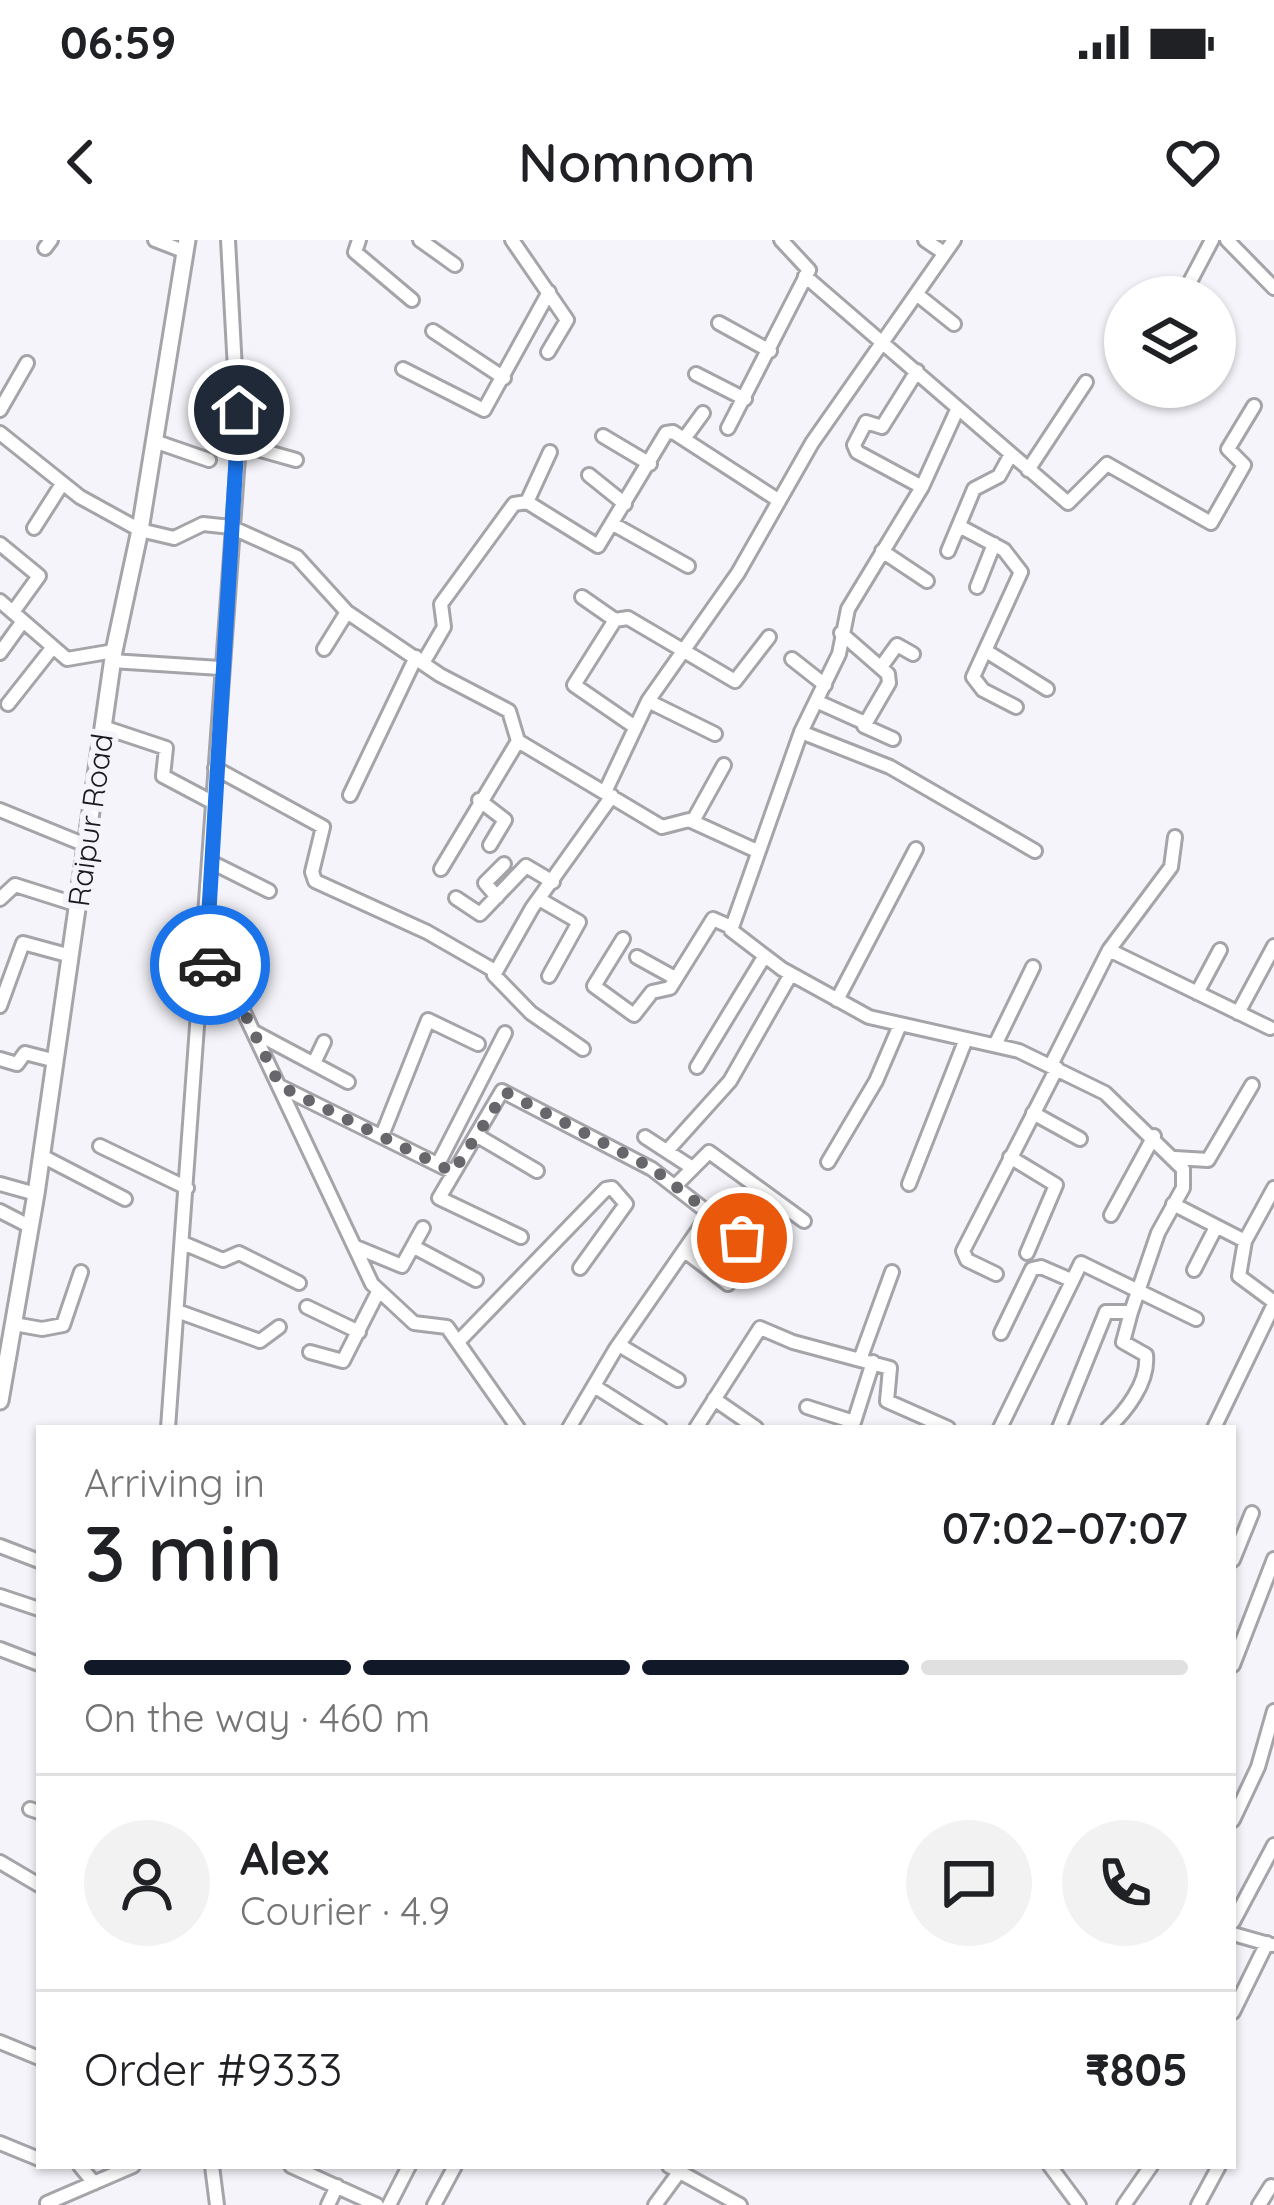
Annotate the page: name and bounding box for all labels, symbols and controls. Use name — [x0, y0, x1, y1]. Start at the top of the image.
text: 06:59 — [60, 14, 176, 70]
text: Nomnom — [518, 128, 756, 196]
icon: back — [48, 129, 114, 195]
icon: heart — [1160, 129, 1226, 195]
map controls — [1104, 276, 1236, 408]
button: layers — [1104, 276, 1236, 408]
pin — [188, 359, 290, 461]
icon: home — [206, 377, 272, 443]
street label: Raipur Road — [59, 731, 121, 909]
courier — [150, 905, 270, 1025]
icon: car — [177, 932, 243, 998]
pin — [691, 1187, 793, 1289]
icon: bag — [709, 1205, 775, 1271]
text: Arriving in — [84, 1458, 265, 1507]
text: 07:02–07:07 — [942, 1499, 1188, 1555]
text: 3 min — [84, 1503, 283, 1601]
text: On the way · 460 m — [84, 1693, 430, 1742]
button: person — [84, 1820, 210, 1946]
button: chat — [906, 1820, 1032, 1946]
button: phone — [1062, 1820, 1188, 1946]
text: Alex — [240, 1830, 329, 1886]
text: Courier · 4.9 — [240, 1886, 450, 1935]
text: Order #9333 — [84, 2041, 342, 2097]
text: ₹805 — [1085, 2041, 1188, 2097]

